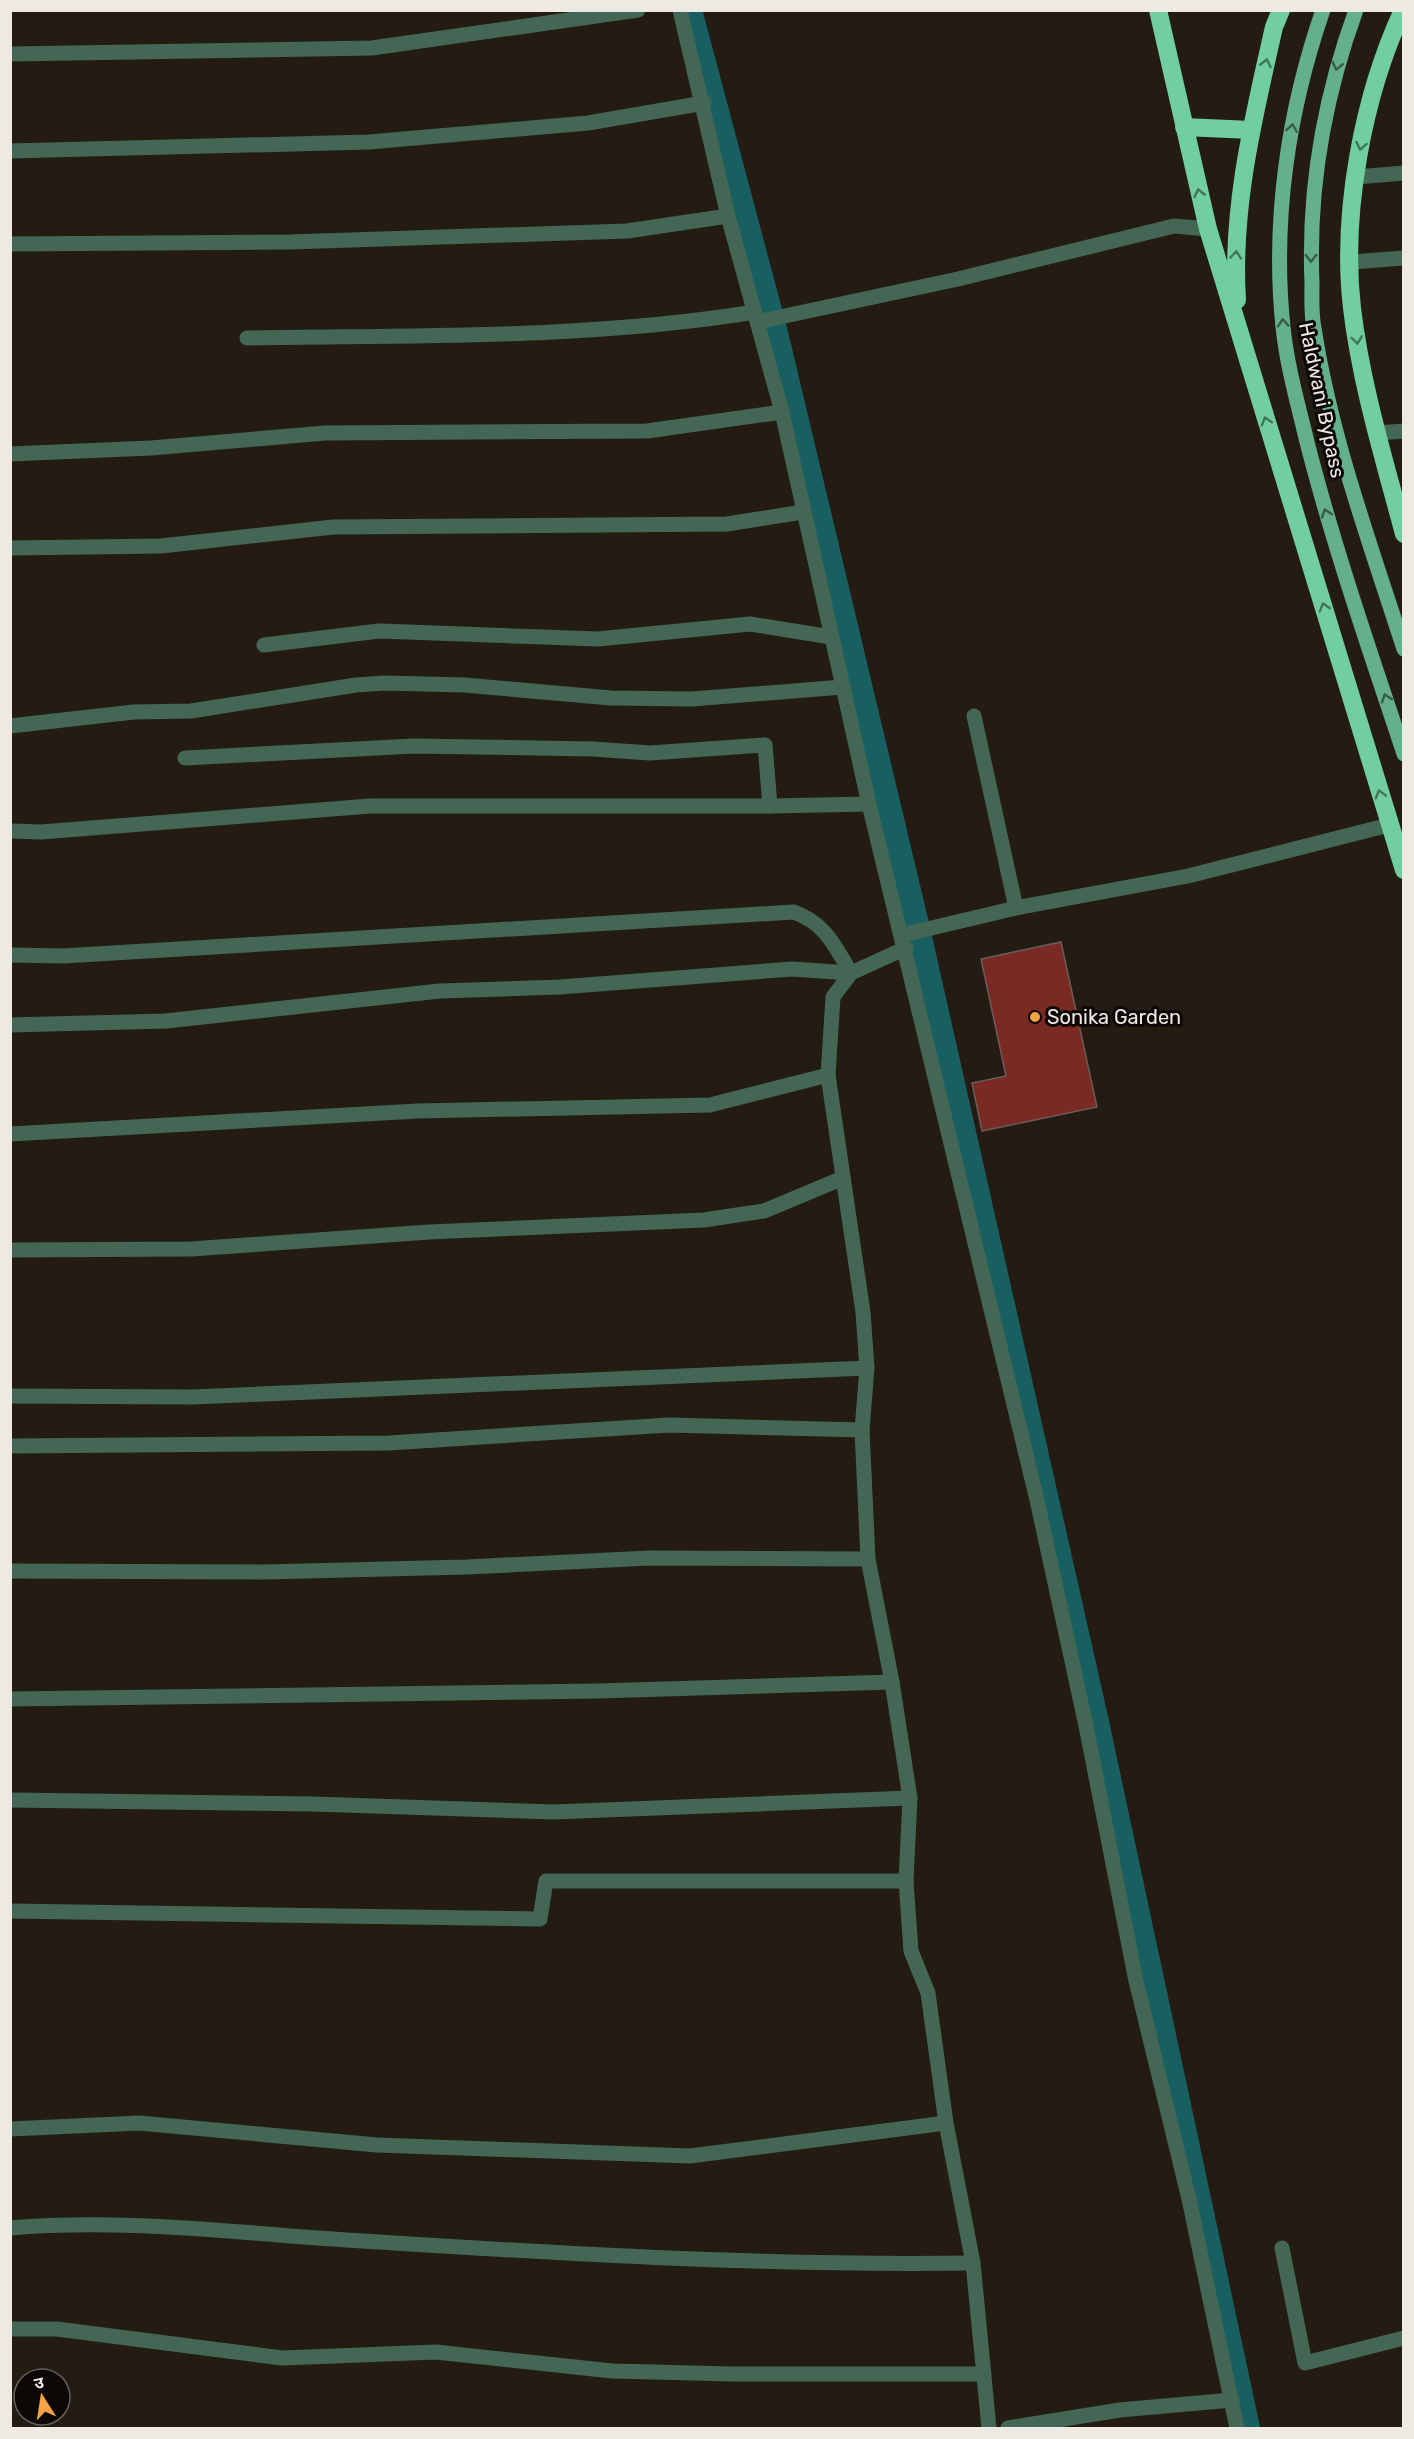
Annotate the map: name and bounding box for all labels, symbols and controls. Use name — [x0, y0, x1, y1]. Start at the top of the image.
one-way arrow — [1259, 58, 1272, 68]
one-way arrow — [1331, 61, 1344, 71]
one-way arrow — [1285, 124, 1298, 134]
one-way arrow — [1356, 141, 1368, 151]
one-way arrow — [1194, 189, 1207, 199]
one-way arrow — [1229, 251, 1242, 260]
one-way arrow — [1305, 254, 1317, 263]
one-way arrow — [1277, 318, 1290, 327]
street label: Haldwani Bypass — [1294, 320, 1350, 480]
one-way arrow — [1350, 335, 1362, 344]
one-way arrow — [1261, 416, 1273, 427]
one-way arrow — [1321, 508, 1333, 519]
one-way arrow — [1319, 602, 1331, 613]
one-way arrow — [1380, 693, 1393, 704]
one-way arrow — [1375, 789, 1387, 800]
place label: Sonika Garden — [1047, 1005, 1181, 1029]
marker: Sonika Garden — [1028, 1010, 1042, 1024]
north arrow — [12, 2367, 72, 2427]
text: उ — [32, 2372, 46, 2393]

